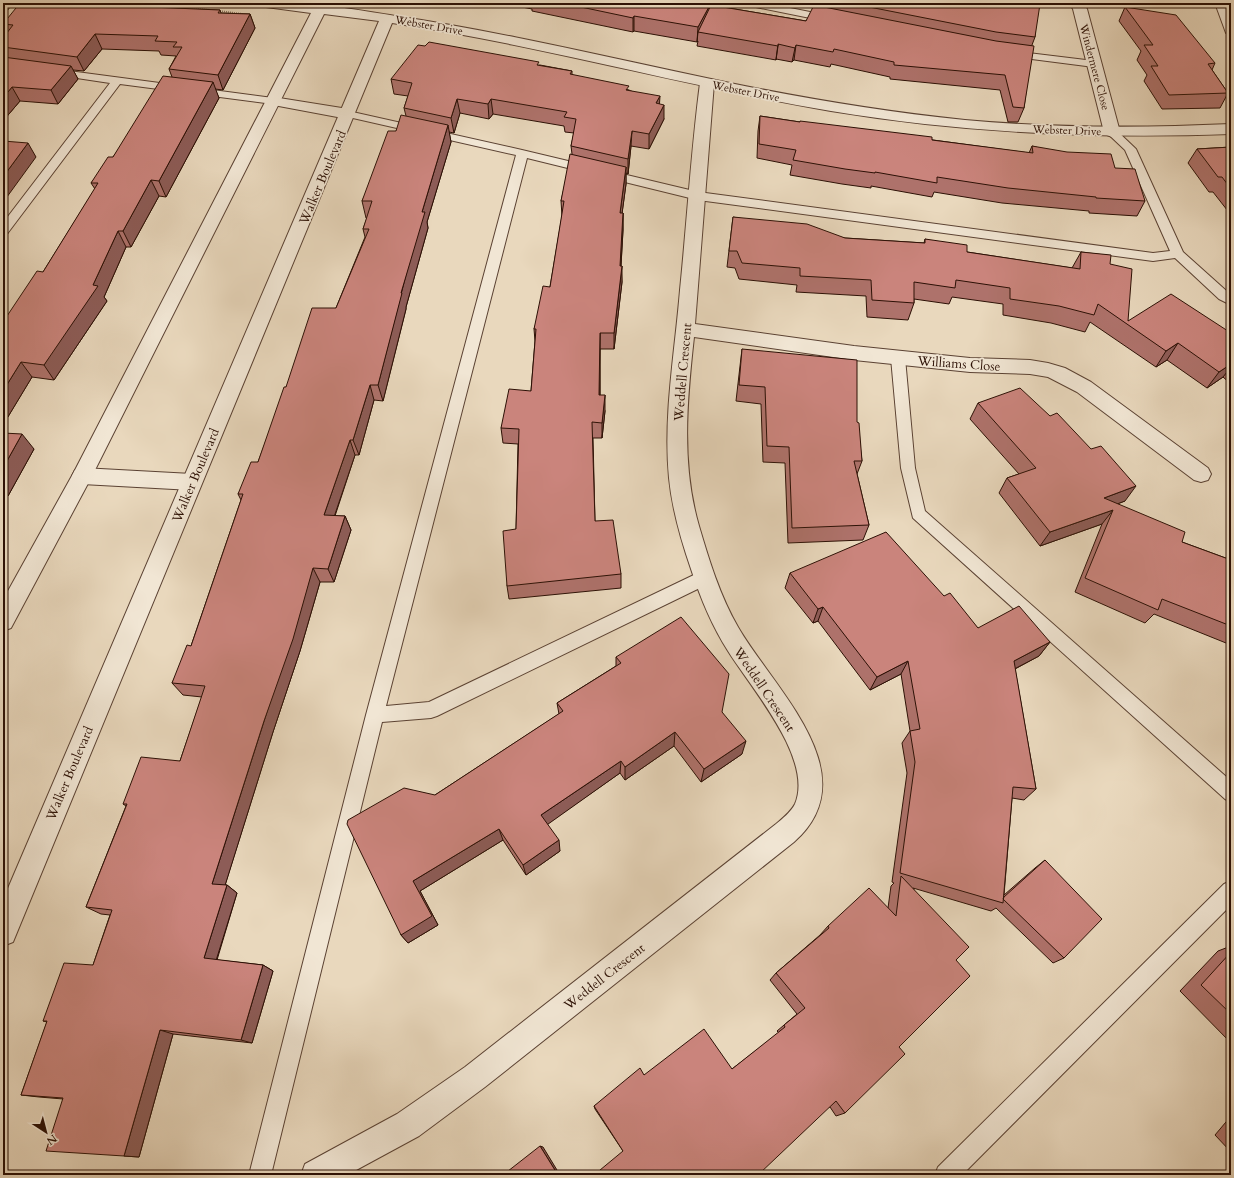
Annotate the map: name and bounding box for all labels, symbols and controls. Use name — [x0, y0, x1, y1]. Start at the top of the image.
street label: Webster Drive — [393, 12, 464, 39]
street label: Windermere Close — [1076, 22, 1113, 112]
street label: Webster Drive — [710, 77, 781, 105]
street label: Webster Drive — [1031, 122, 1102, 139]
street label: Walker Boulevard — [295, 128, 351, 228]
street label: Weddell Crescent — [670, 322, 696, 423]
street label: Williams Close — [916, 352, 1001, 376]
street label: Walker Boulevard — [168, 426, 224, 526]
street label: Weddell Crescent — [729, 643, 799, 735]
street label: Walker Boulevard — [42, 724, 98, 824]
street label: Weddell Crescent — [560, 939, 649, 1015]
north arrow — [26, 1112, 66, 1152]
text: N — [43, 1131, 60, 1149]

